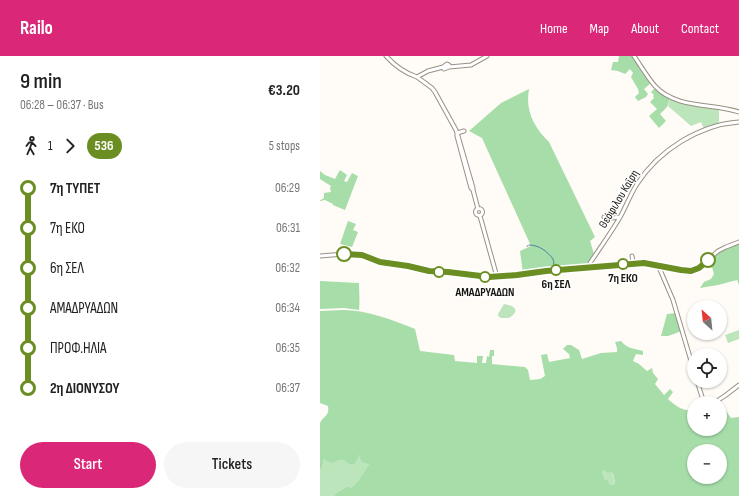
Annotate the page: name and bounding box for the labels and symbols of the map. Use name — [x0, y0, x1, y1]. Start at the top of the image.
street label: Θεόφιλου Καϊρη — [596, 167, 642, 231]
unlabelled marker — [336, 246, 352, 262]
unlabelled marker — [700, 252, 716, 268]
marker: 7η ΕΚΟ — [617, 258, 629, 270]
marker: 6η ΣΕΛ — [550, 264, 562, 276]
unlabelled marker — [433, 266, 445, 278]
marker: ΑΜΑΔΡΥΑΔΩΝ — [479, 271, 491, 283]
place label: 7η ΕΚΟ — [608, 271, 638, 286]
place label: 6η ΣΕΛ — [542, 277, 571, 292]
place label: ΑΜΑΔΡΥΑΔΩΝ — [455, 285, 514, 300]
north arrow — [687, 300, 727, 340]

